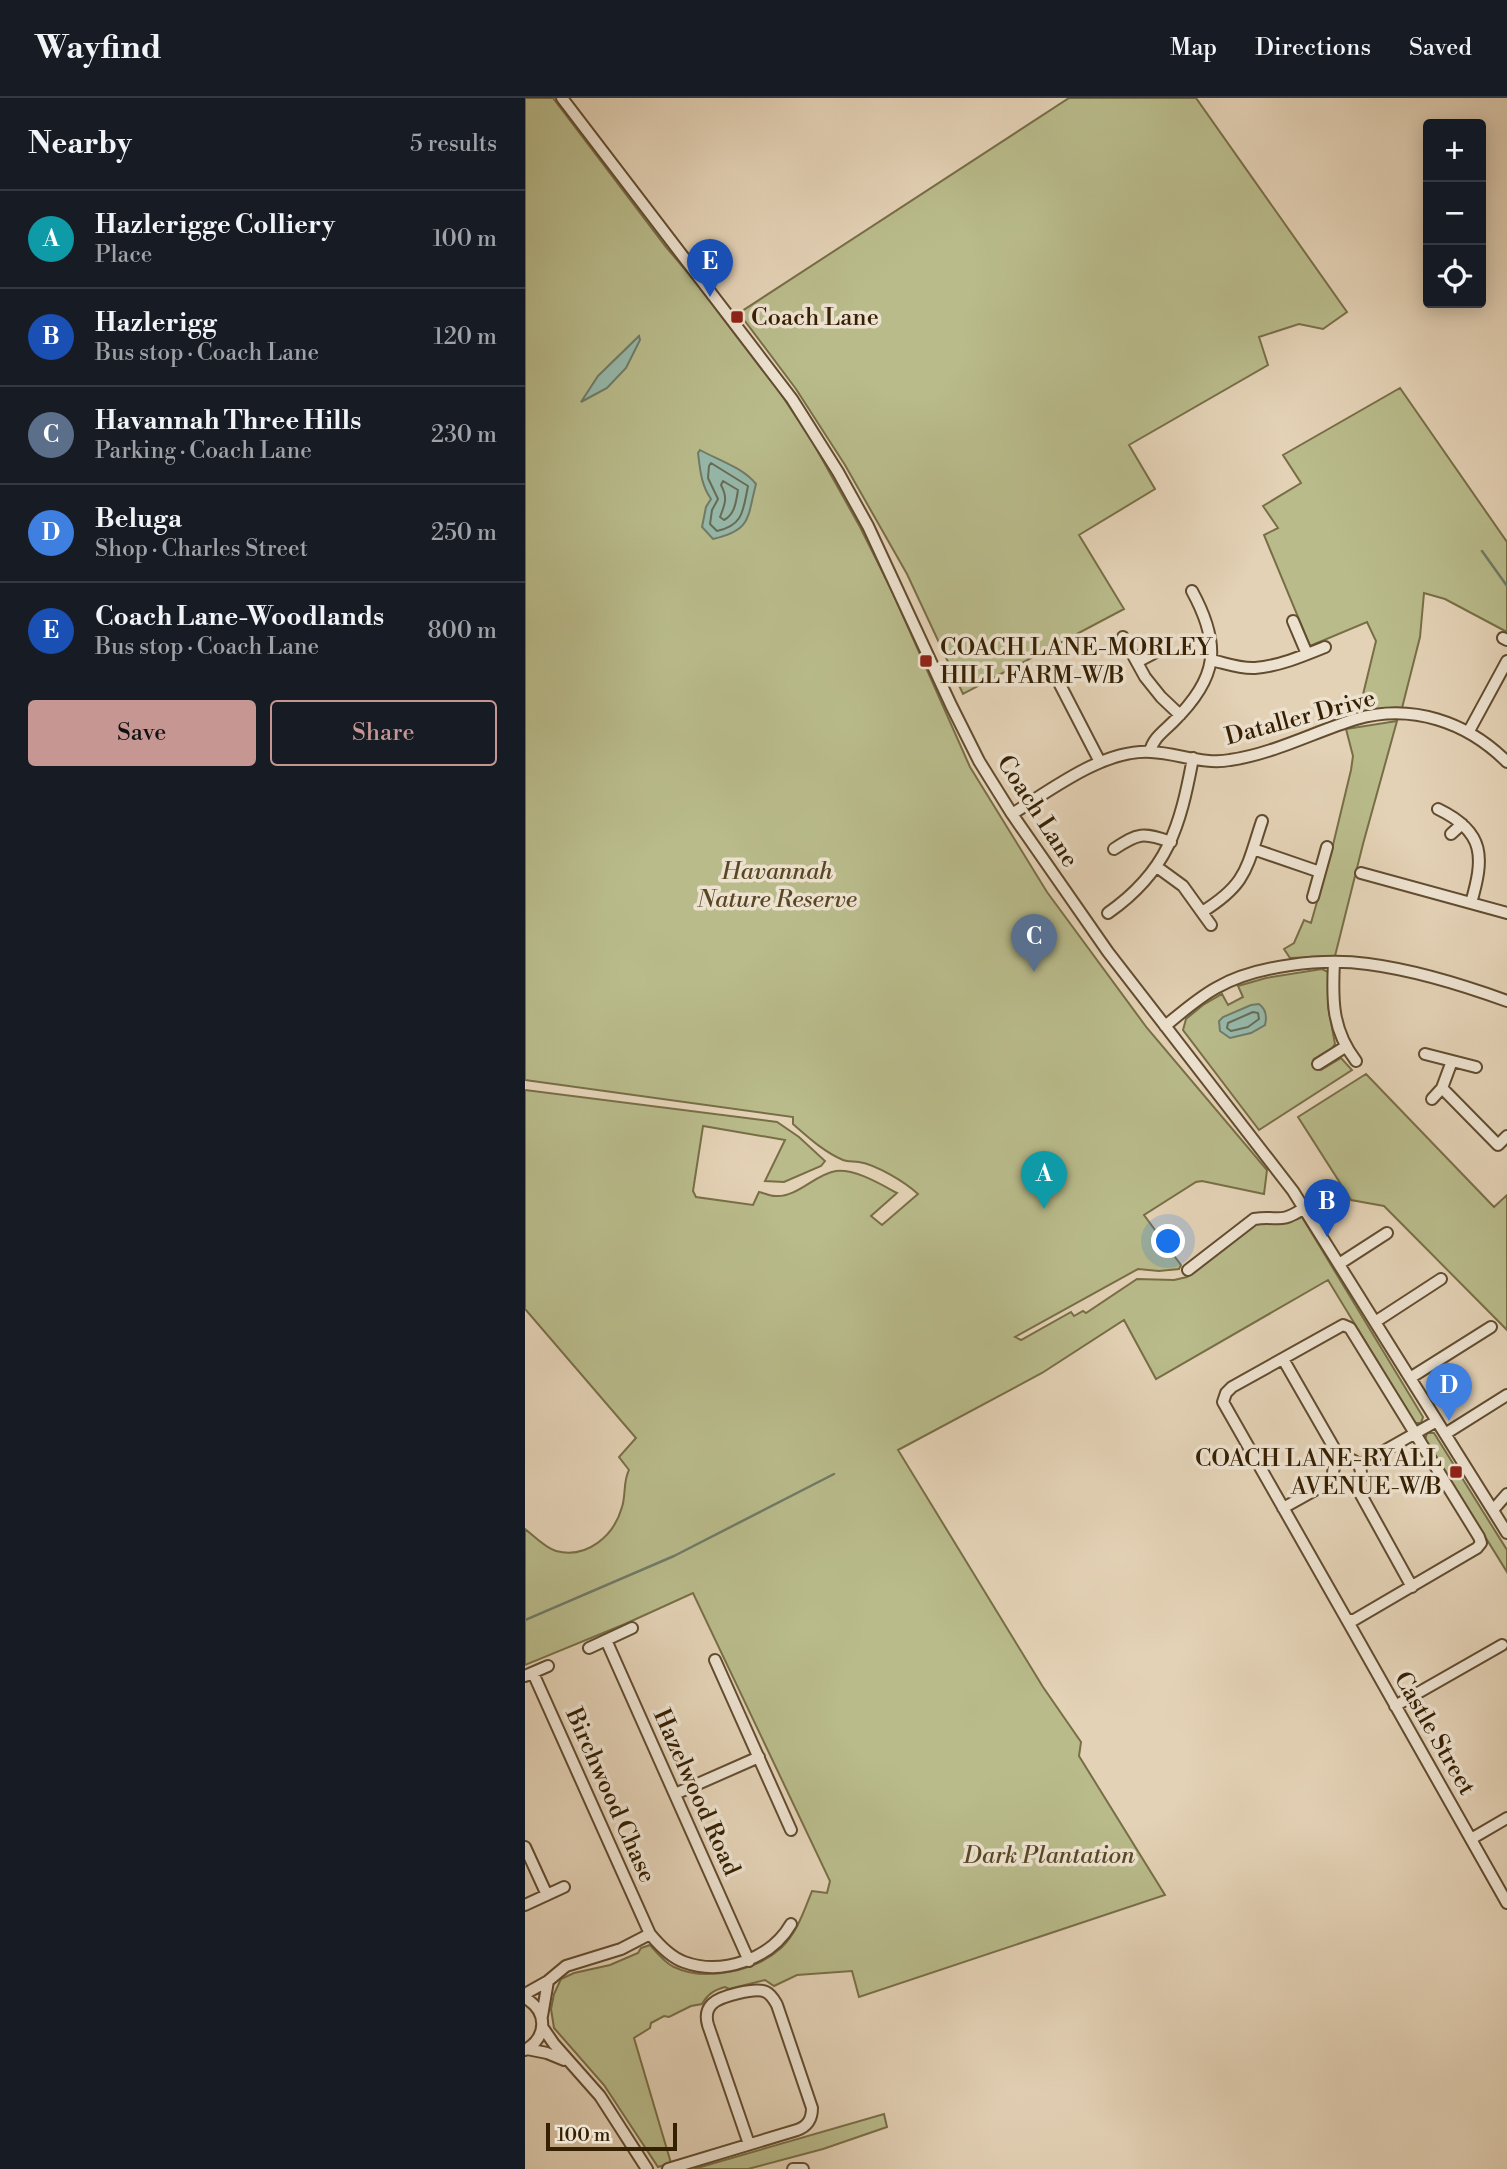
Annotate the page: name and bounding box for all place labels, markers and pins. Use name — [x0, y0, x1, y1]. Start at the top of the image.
pin: E — [687, 239, 733, 297]
place label: Coach Lane — [751, 303, 879, 333]
marker: Coach Lane — [729, 309, 745, 325]
place label: COACH LANE-MORLEY HILL FARM-W/B — [940, 633, 1213, 691]
marker: COACH LANE-MORLEY HILL FARM-W/B — [918, 653, 934, 669]
pin: C — [1011, 914, 1057, 972]
pin: A — [1021, 1151, 1067, 1209]
pin: B — [1304, 1179, 1350, 1237]
pin: D — [1426, 1363, 1472, 1421]
place label: COACH LANE-RYALL AVENUE-W/B — [1195, 1444, 1442, 1502]
marker: COACH LANE-RYALL AVENUE-W/B — [1448, 1464, 1464, 1480]

